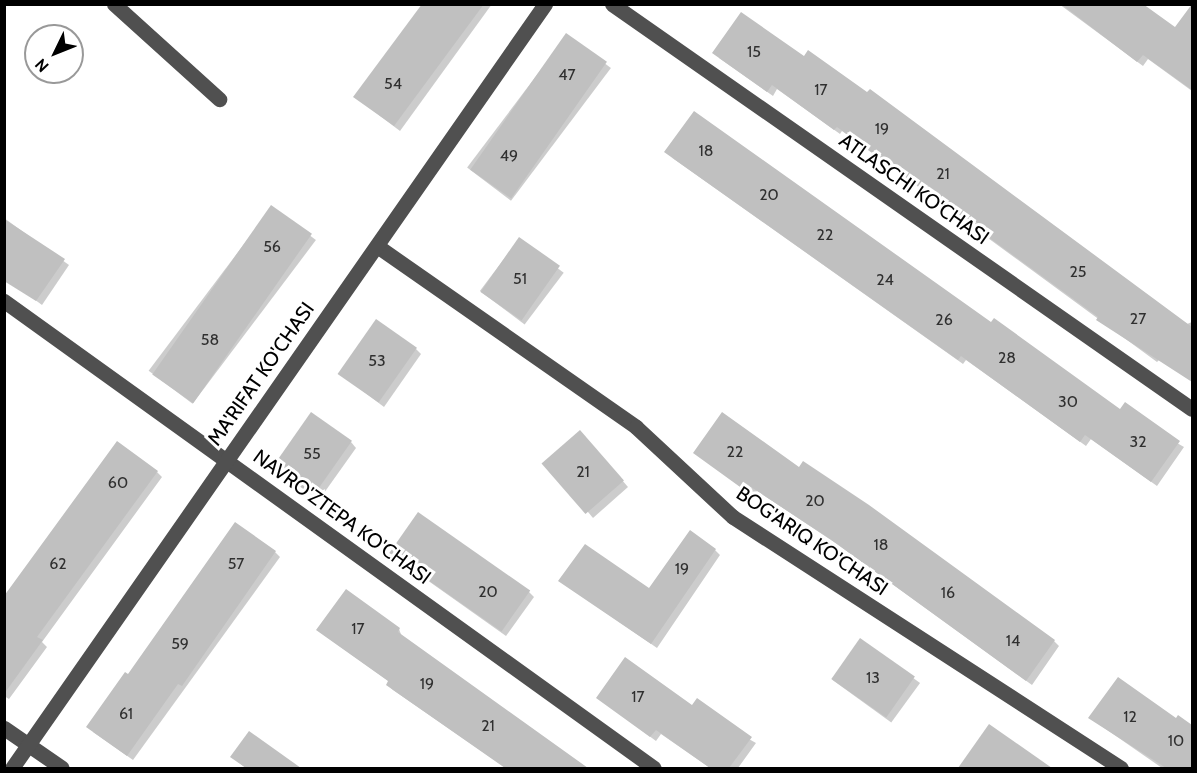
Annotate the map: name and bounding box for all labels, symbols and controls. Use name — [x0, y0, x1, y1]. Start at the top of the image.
north arrow — [24, 24, 84, 84]
house number: 15 — [747, 42, 761, 62]
text: N — [31, 55, 53, 76]
house number: 47 — [558, 65, 576, 85]
house number: 54 — [384, 74, 402, 94]
house number: 17 — [814, 80, 828, 100]
house number: 19 — [875, 119, 889, 139]
street label: ATLASCHI KO'CHASI — [835, 128, 993, 250]
house number: 18 — [699, 141, 713, 161]
house number: 49 — [500, 146, 518, 166]
house number: 21 — [936, 164, 950, 184]
house number: 20 — [759, 185, 779, 205]
house number: 22 — [817, 225, 833, 245]
house number: 56 — [263, 237, 281, 257]
house number: 25 — [1069, 262, 1087, 282]
house number: 51 — [513, 269, 527, 289]
house number: 24 — [876, 270, 894, 290]
street label: MA'RIFAT KO'CHASI — [203, 298, 319, 450]
house number: 27 — [1130, 309, 1146, 329]
house number: 26 — [935, 310, 953, 330]
house number: 58 — [201, 330, 219, 350]
house number: 28 — [998, 348, 1016, 368]
house number: 53 — [368, 351, 386, 371]
house number: 30 — [1058, 392, 1078, 412]
house number: 32 — [1129, 432, 1147, 452]
house number: 22 — [727, 442, 743, 462]
street label: NAVRO'ZTEPA KO'CHASI — [248, 444, 436, 590]
house number: 55 — [303, 444, 321, 464]
house number: 21 — [576, 462, 590, 482]
house number: 60 — [108, 473, 128, 493]
street label: BOG'ARIQ KO'CHASI — [732, 481, 892, 601]
house number: 20 — [805, 491, 825, 511]
house number: 18 — [874, 535, 888, 555]
house number: 62 — [49, 554, 67, 574]
house number: 57 — [228, 554, 244, 574]
house number: 19 — [675, 559, 689, 579]
house number: 20 — [478, 582, 498, 602]
house number: 16 — [941, 583, 955, 603]
house number: 17 — [351, 619, 365, 639]
house number: 14 — [1006, 631, 1020, 651]
house number: 59 — [171, 634, 189, 654]
house number: 13 — [866, 668, 880, 688]
house number: 19 — [420, 674, 434, 694]
house number: 17 — [631, 687, 645, 707]
house number: 61 — [119, 704, 133, 724]
house number: 12 — [1123, 707, 1137, 727]
house number: 21 — [481, 716, 495, 736]
house number: 10 — [1168, 731, 1184, 751]

